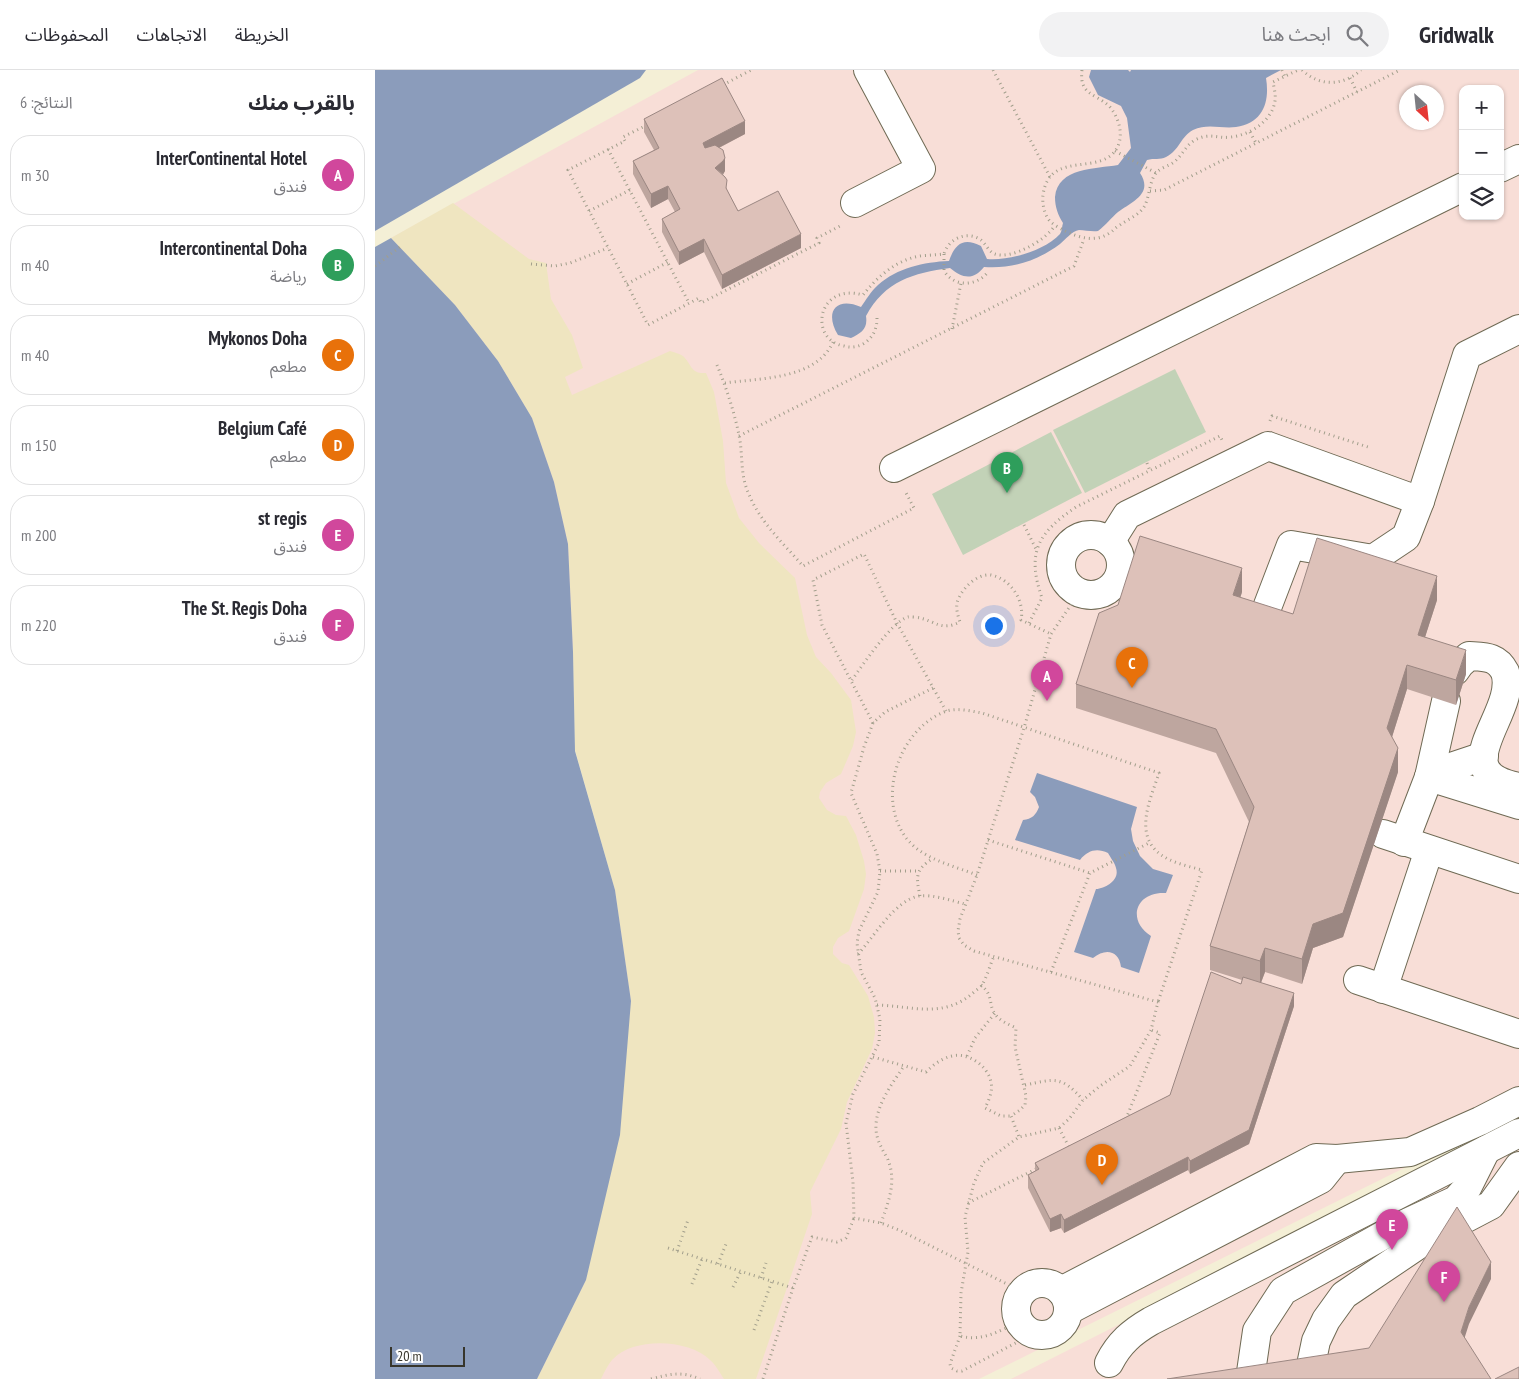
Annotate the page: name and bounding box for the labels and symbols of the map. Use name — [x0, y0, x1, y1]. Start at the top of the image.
north arrow — [1399, 85, 1444, 130]
pin: B — [991, 452, 1023, 493]
your location — [981, 613, 1007, 639]
pin: C — [1116, 647, 1148, 688]
pin: A — [1031, 660, 1063, 701]
pin: D — [1086, 1144, 1118, 1185]
pin: E — [1376, 1209, 1408, 1250]
pin: F — [1428, 1261, 1460, 1302]
scale bar — [390, 1344, 465, 1367]

